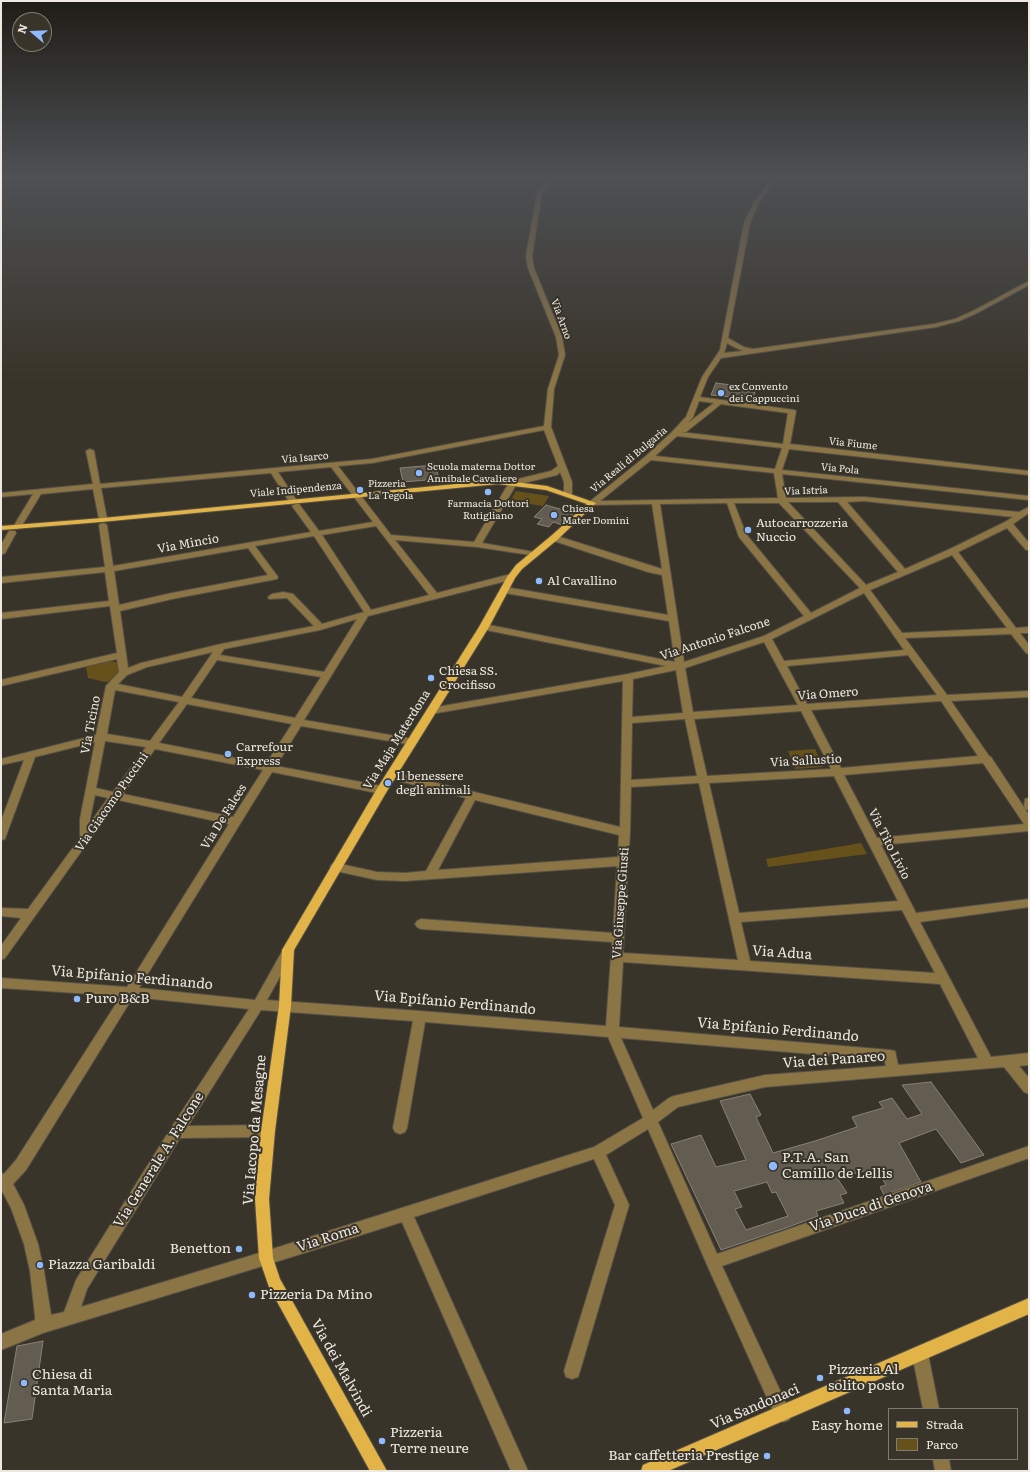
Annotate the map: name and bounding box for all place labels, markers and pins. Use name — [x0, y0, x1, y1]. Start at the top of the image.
place label: ex Convento dei Cappuccini — [729, 381, 799, 404]
marker: ex Convento dei Cappuccini — [716, 388, 726, 398]
place label: Scuola materna Dottor Annibale Cavaliere — [427, 461, 535, 484]
marker: Scuola materna Dottor Annibale Cavaliere — [414, 468, 424, 478]
place label: Pizzeria La Tegola — [368, 478, 413, 502]
marker: Pizzeria La Tegola — [355, 485, 365, 495]
marker: Farmacia Dottori Rutigliano — [483, 487, 493, 497]
place label: Farmacia Dottori Rutigliano — [447, 498, 529, 522]
place label: Chiesa Mater Domini — [562, 503, 629, 526]
marker: Chiesa Mater Domini — [549, 510, 559, 520]
place label: Autocarrozzeria Nuccio — [756, 516, 848, 544]
marker: Autocarrozzeria Nuccio — [743, 525, 753, 535]
place label: Al Cavallino — [547, 574, 617, 588]
marker: Al Cavallino — [534, 576, 544, 586]
place label: Chiesa SS. Crocifisso — [439, 664, 498, 692]
marker: Chiesa SS. Crocifisso — [426, 673, 436, 683]
place label: Carrefour Express — [236, 740, 293, 768]
marker: Carrefour Express — [223, 749, 233, 759]
place label: Il benessere degli animali — [396, 769, 471, 797]
marker: Il benessere degli animali — [383, 778, 393, 788]
place label: Puro B&B — [85, 991, 150, 1007]
marker: Puro B&B — [72, 994, 82, 1004]
place label: P.T.A. San Camillo de Lellis — [782, 1150, 892, 1182]
marker: P.T.A. San Camillo de Lellis — [767, 1160, 779, 1172]
place label: Benetton — [170, 1241, 231, 1257]
marker: Benetton — [234, 1244, 244, 1254]
place label: Piazza Garibaldi — [48, 1257, 155, 1273]
marker: Piazza Garibaldi — [35, 1260, 45, 1270]
place label: Pizzeria Da Mino — [260, 1287, 372, 1303]
marker: Pizzeria Da Mino — [247, 1290, 257, 1300]
place label: Pizzeria Al solito posto — [828, 1362, 904, 1394]
place label: Chiesa di Santa Maria — [32, 1367, 112, 1400]
marker: Pizzeria Al solito posto — [815, 1373, 825, 1383]
marker: Chiesa di Santa Maria — [19, 1378, 29, 1388]
marker: Easy home — [842, 1406, 852, 1416]
place label: Easy home — [811, 1418, 883, 1434]
place label: Pizzeria Terre neure — [390, 1425, 469, 1458]
marker: Pizzeria Terre neure — [377, 1436, 387, 1446]
place label: Bar caffetteria Prestige — [608, 1448, 759, 1464]
marker: Bar caffetteria Prestige — [762, 1451, 772, 1461]

